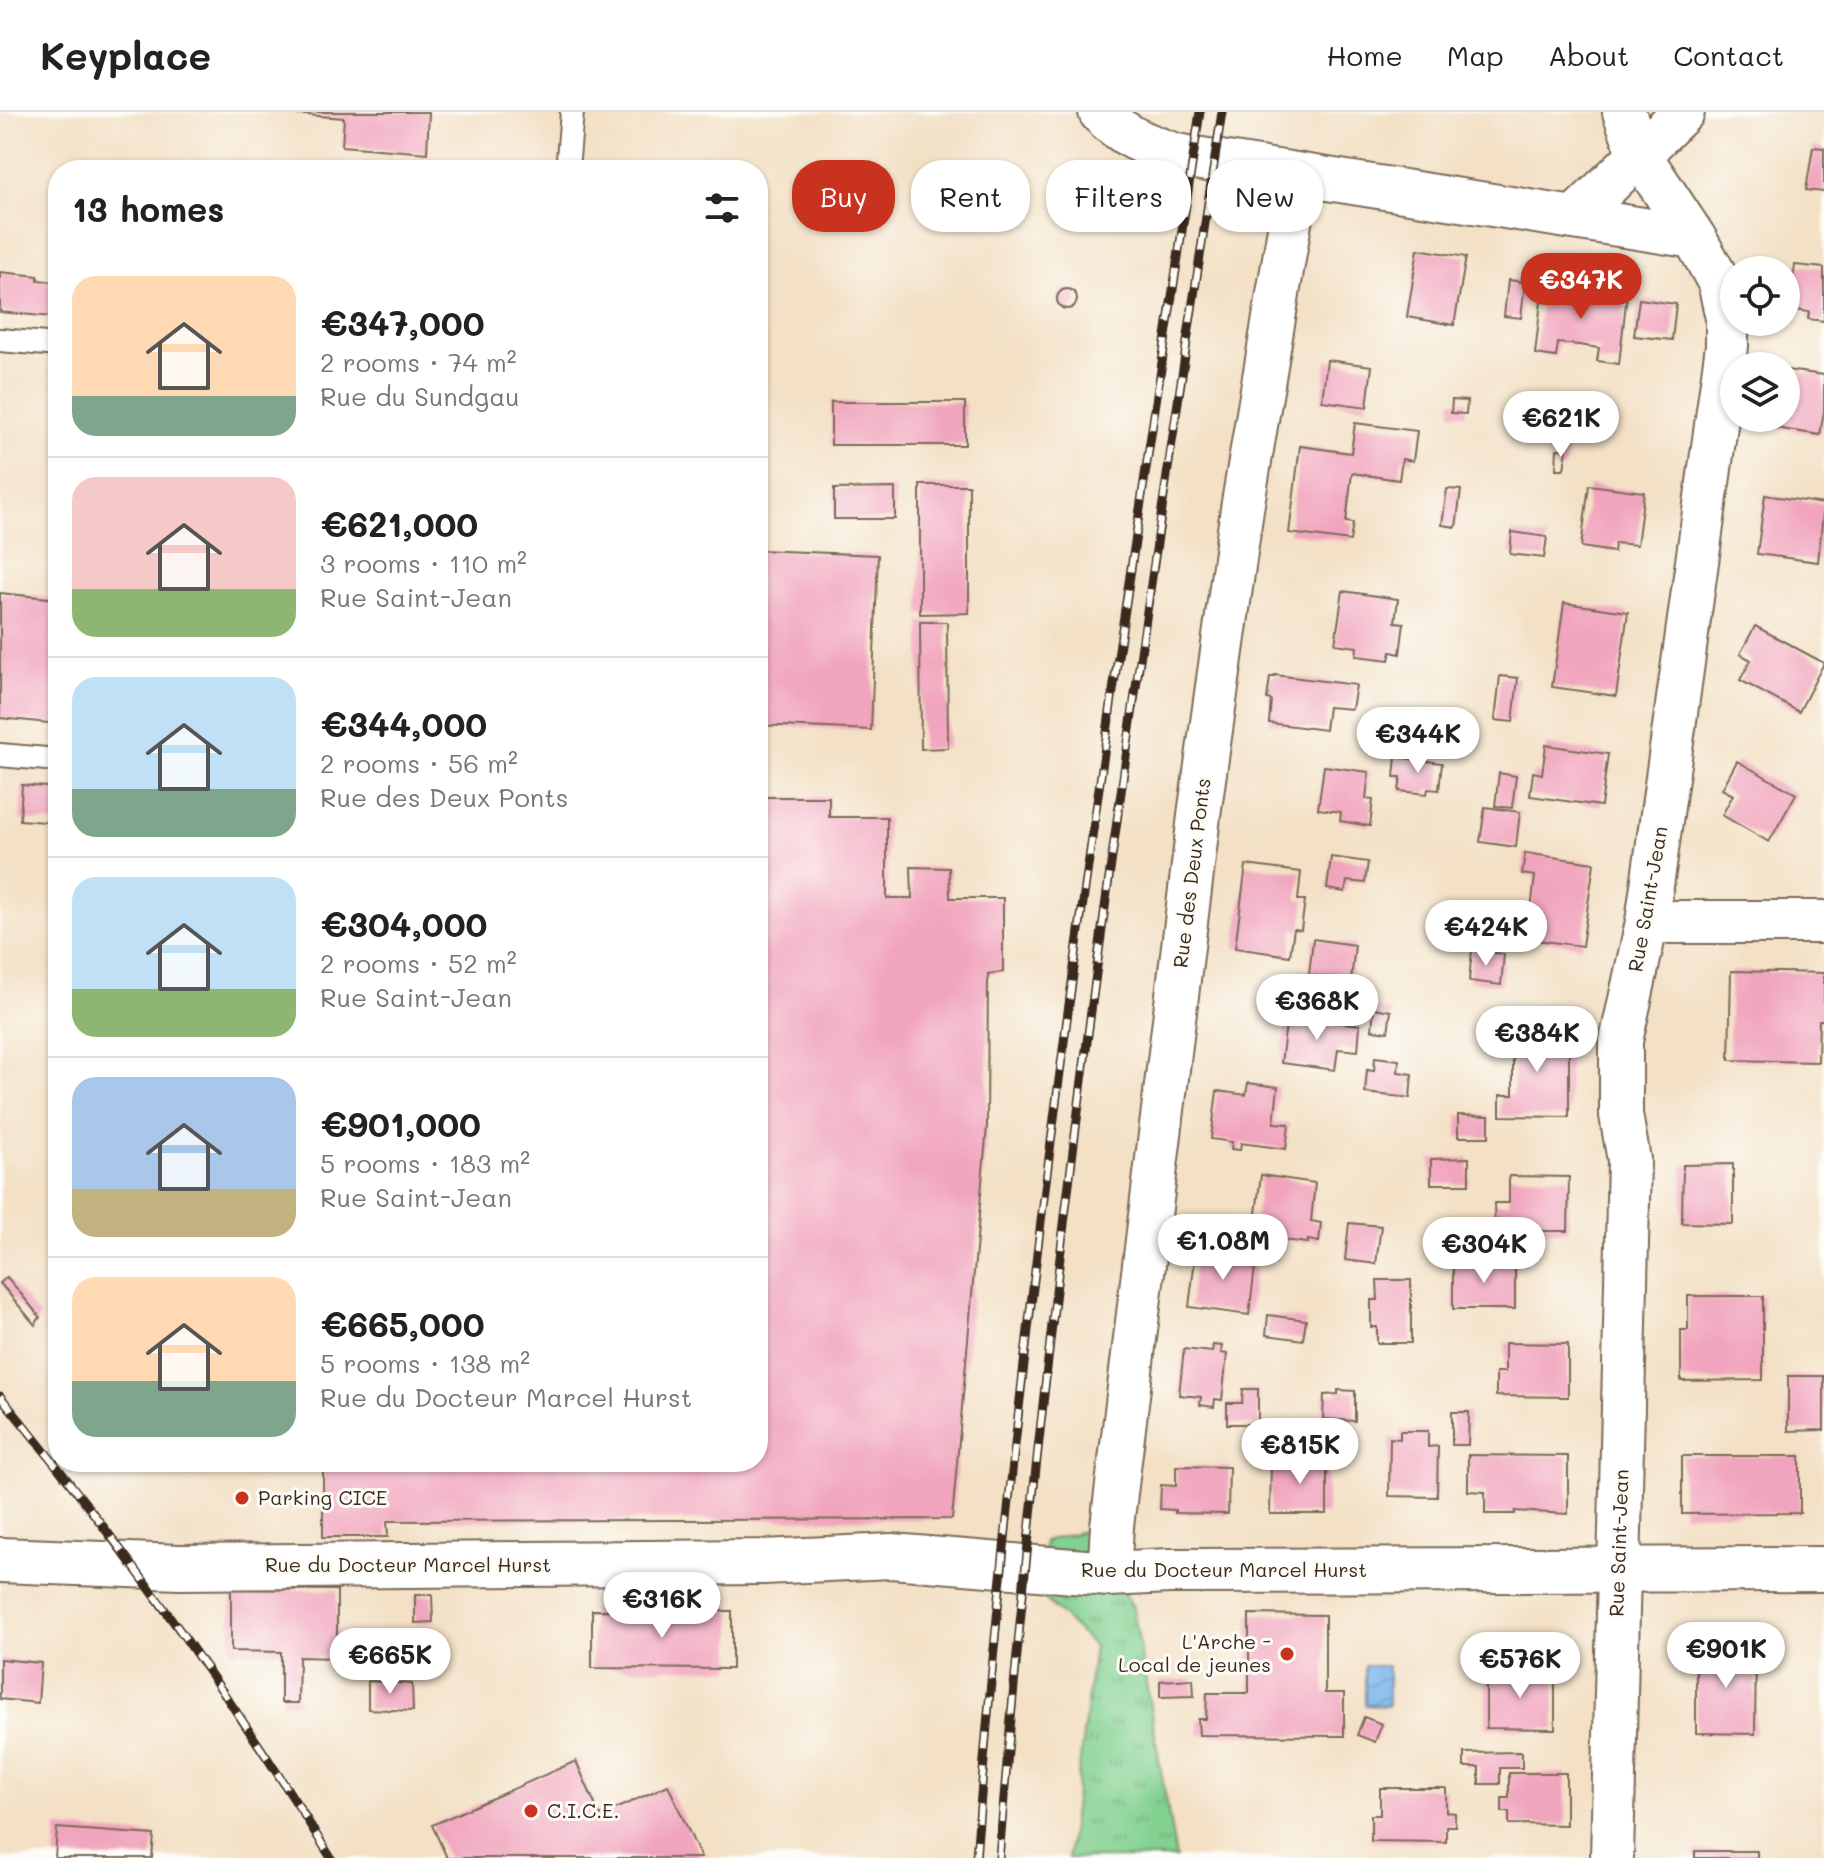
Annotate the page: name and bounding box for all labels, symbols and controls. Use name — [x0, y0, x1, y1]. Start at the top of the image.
text: Keyplace — [40, 30, 211, 80]
text: Home — [1327, 37, 1403, 73]
text: Map — [1447, 37, 1504, 73]
text: About — [1548, 37, 1629, 73]
text: Contact — [1673, 37, 1784, 73]
chip: Buy — [792, 160, 895, 232]
chip: Rent — [911, 160, 1030, 232]
chip: Filters — [1046, 160, 1191, 232]
chip: New — [1207, 160, 1323, 232]
text: 13 homes — [72, 186, 225, 231]
icon: filters — [700, 186, 744, 230]
pin: €347K — [1525, 253, 1637, 321]
map controls — [1720, 256, 1800, 432]
button: locate — [1720, 256, 1800, 336]
text: €347K — [1539, 262, 1623, 296]
text: €347,000 — [320, 300, 485, 345]
icon: home — [136, 308, 232, 404]
text: 2 rooms · 74 m² — [320, 345, 517, 379]
button: layers — [1720, 352, 1800, 432]
text: Rue du Sundgau — [320, 379, 520, 413]
pin: €621K — [1505, 391, 1617, 459]
text: €621K — [1521, 400, 1601, 434]
text: €621,000 — [320, 501, 478, 546]
icon: home — [136, 509, 232, 605]
text: 3 rooms · 110 m² — [320, 546, 527, 580]
text: Rue Saint-Jean — [320, 580, 512, 614]
text: €344,000 — [320, 701, 487, 746]
pin: €344K — [1362, 707, 1474, 775]
icon: home — [136, 709, 232, 805]
text: €344K — [1375, 716, 1461, 750]
text: 2 rooms · 56 m² — [320, 746, 518, 780]
street label: Rue des Deux Ponts — [1166, 776, 1216, 969]
text: Rue des Deux Ponts — [320, 780, 568, 814]
street label: Rue Saint-Jean — [1621, 824, 1673, 974]
pin: €424K — [1430, 900, 1542, 968]
text: €304,000 — [320, 901, 487, 946]
icon: home — [136, 909, 232, 1005]
text: €424K — [1443, 909, 1529, 943]
text: 2 rooms · 52 m² — [320, 946, 517, 980]
pin: €368K — [1261, 974, 1373, 1042]
text: Rue Saint-Jean — [320, 980, 512, 1014]
text: €368K — [1274, 983, 1360, 1017]
pin: €384K — [1481, 1006, 1593, 1074]
text: €384K — [1494, 1015, 1580, 1049]
text: €901,000 — [320, 1101, 481, 1146]
icon: home — [136, 1109, 232, 1205]
text: 5 rooms · 183 m² — [320, 1146, 530, 1180]
text: Rue Saint-Jean — [320, 1180, 512, 1214]
pin: €1.08M — [1158, 1214, 1288, 1282]
pin: €304K — [1428, 1217, 1540, 1285]
text: €1.08M — [1176, 1223, 1270, 1257]
text: €304K — [1441, 1226, 1528, 1260]
text: €665,000 — [320, 1301, 485, 1346]
icon: home — [136, 1309, 232, 1405]
text: 5 rooms · 138 m² — [320, 1346, 530, 1380]
text: Rue du Docteur Marcel Hurst — [320, 1380, 692, 1414]
pin: €815K — [1244, 1418, 1356, 1486]
text: €815K — [1259, 1427, 1341, 1461]
street label: Rue Saint-Jean — [1602, 1469, 1634, 1617]
place label: Parking CICE — [258, 1484, 387, 1510]
marker: Parking CICE — [233, 1489, 251, 1507]
street label: Rue du Docteur Marcel Hurst — [265, 1551, 551, 1577]
street label: Rue du Docteur Marcel Hurst — [1081, 1556, 1367, 1582]
pin: €316K — [606, 1572, 718, 1640]
text: €316K — [621, 1581, 703, 1615]
pin: €901K — [1670, 1622, 1782, 1690]
pin: €665K — [334, 1628, 446, 1696]
place label: L'Arche - Local de jeunes — [1118, 1628, 1271, 1677]
text: €901K — [1685, 1631, 1767, 1665]
pin: €576K — [1464, 1632, 1576, 1700]
text: €665K — [348, 1637, 432, 1671]
text: €576K — [1478, 1641, 1562, 1675]
marker: L'Arche - Local de jeunes — [1278, 1645, 1296, 1663]
place label: C.I.C.E. — [547, 1797, 619, 1823]
marker: C.I.C.E. — [522, 1802, 540, 1820]

